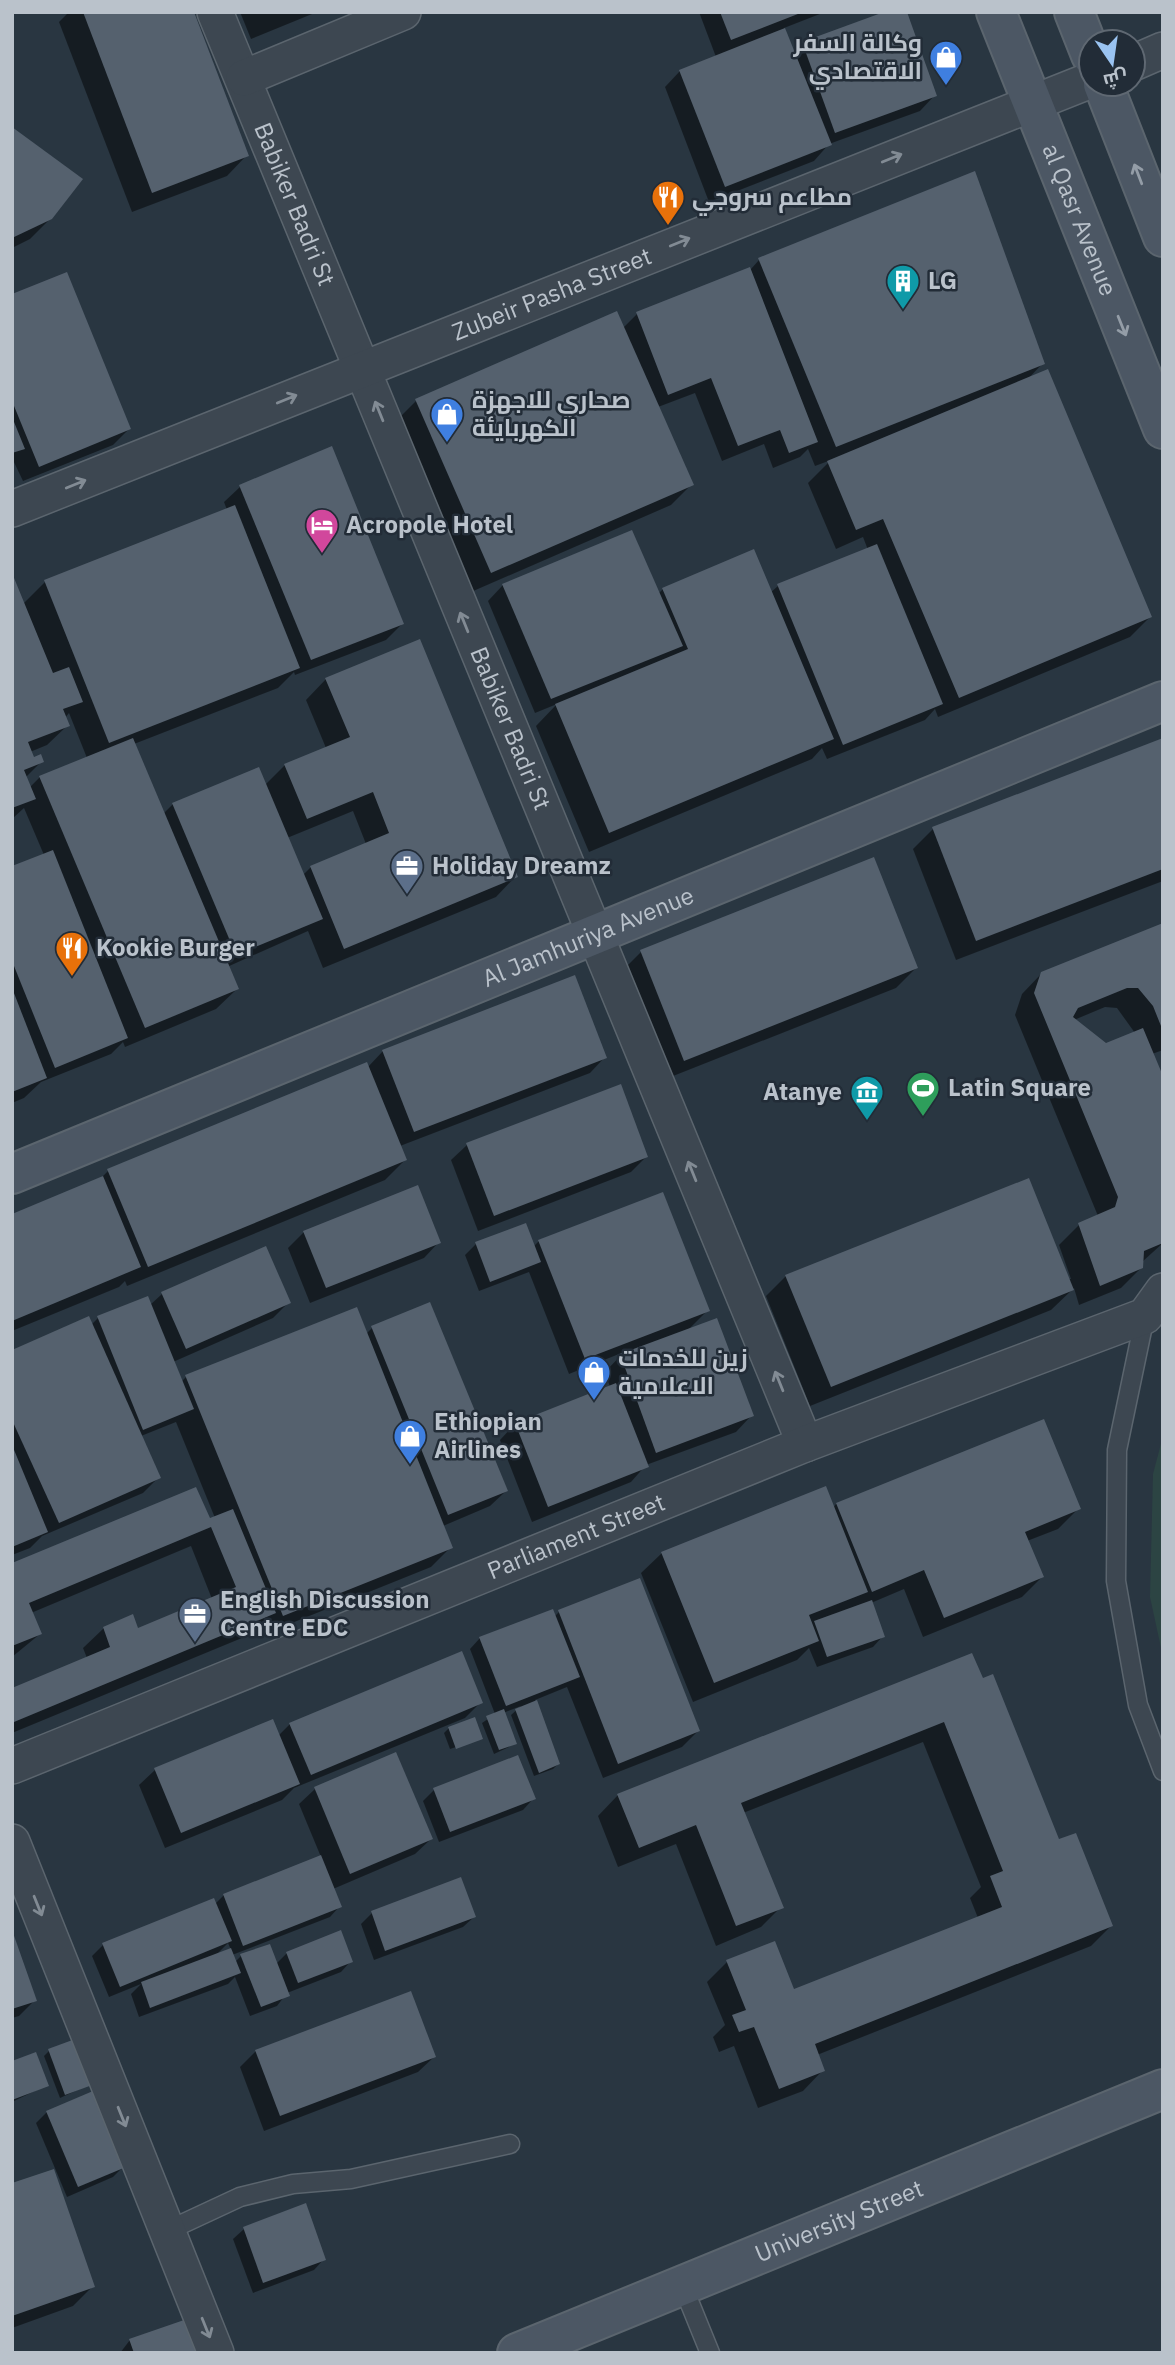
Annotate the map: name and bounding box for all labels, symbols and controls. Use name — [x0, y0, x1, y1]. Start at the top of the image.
place label: وكالة السفر الاقتصادي — [793, 26, 922, 90]
north arrow — [1077, 28, 1147, 98]
shop icon: وكالة السفر الاقتصادي — [927, 38, 965, 87]
text: ش — [1101, 65, 1130, 94]
street label: Babiker Badri St — [247, 118, 343, 290]
street label: al Qasr Avenue — [1035, 139, 1125, 300]
one-way arrow — [880, 151, 902, 164]
one-way arrow — [1130, 163, 1143, 185]
restaurant icon: مطاعم سروجي — [649, 178, 687, 227]
place label: مطاعم سروجي — [692, 180, 852, 216]
one-way arrow — [669, 235, 691, 248]
street label: Zubeir Pasha Street — [447, 239, 656, 347]
building icon: LG — [884, 262, 922, 311]
place label: LG — [928, 264, 957, 296]
one-way arrow — [1116, 314, 1129, 336]
place label: صحاري للاجهزة الكهربايئة — [472, 383, 631, 443]
one-way arrow — [275, 391, 297, 404]
shop icon: صحاري للاجهزة الكهربايئة — [428, 395, 466, 444]
one-way arrow — [371, 400, 384, 422]
one-way arrow — [64, 476, 86, 489]
hotel icon: Acropole Hotel — [303, 506, 341, 555]
place label: Acropole Hotel — [346, 508, 513, 540]
one-way arrow — [457, 611, 470, 633]
street label: Babiker Badri St — [463, 642, 559, 815]
office icon: Holiday Dreamz — [388, 847, 426, 896]
place label: Holiday Dreamz — [432, 849, 611, 881]
street label: Al Jamhuriya Avenue — [477, 879, 698, 994]
restaurant icon: Kookie Burger — [53, 929, 91, 978]
place label: Kookie Burger — [96, 931, 255, 963]
sports icon: Latin Square — [904, 1069, 942, 1118]
place label: Latin Square — [948, 1071, 1091, 1103]
museum icon: Atanye — [848, 1073, 886, 1122]
place label: Atanye — [763, 1075, 842, 1107]
one-way arrow — [685, 1161, 698, 1182]
place label: زين للخدمات الاعلامية — [618, 1341, 748, 1401]
shop icon: زين للخدمات الاعلامية — [575, 1353, 613, 1402]
one-way arrow — [772, 1371, 785, 1393]
place label: Ethiopian Airlines — [434, 1405, 542, 1465]
shop icon: Ethiopian Airlines — [391, 1417, 429, 1466]
street label: Parliament Street — [482, 1486, 670, 1586]
place label: English Discussion Centre EDC — [220, 1583, 429, 1643]
office icon: English Discussion Centre EDC — [176, 1595, 214, 1644]
one-way arrow — [32, 1894, 45, 1916]
one-way arrow — [116, 2106, 129, 2127]
street label: University Street — [750, 2172, 928, 2269]
one-way arrow — [201, 2317, 214, 2339]

